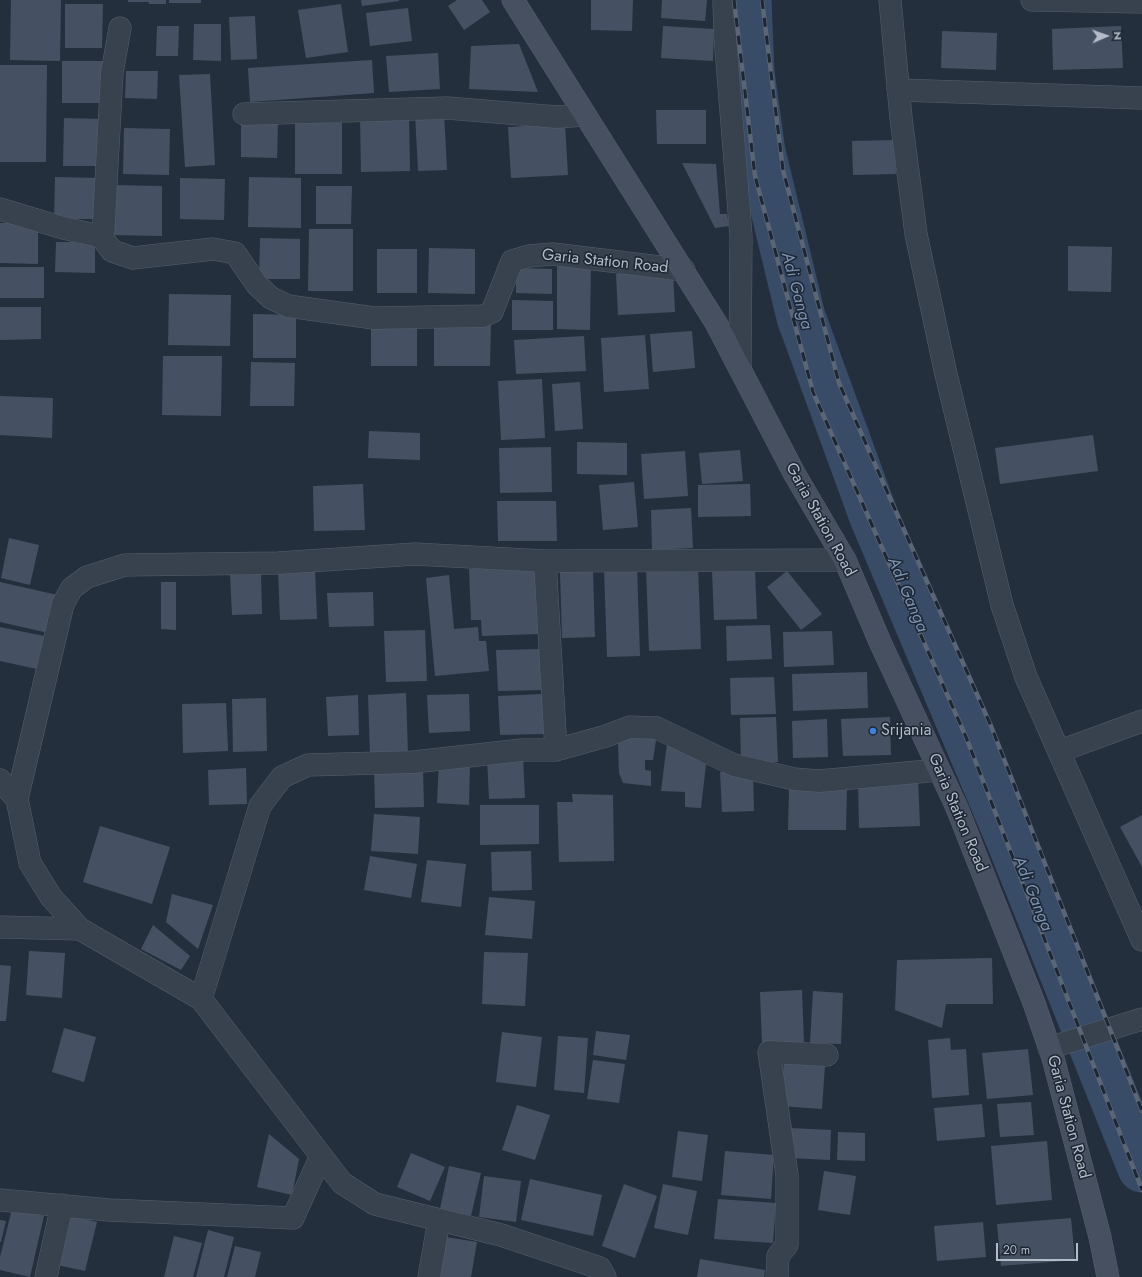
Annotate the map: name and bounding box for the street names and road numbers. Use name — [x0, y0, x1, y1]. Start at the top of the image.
street label: Garia Station Road — [541, 246, 669, 278]
street label: Garia Station Road — [781, 460, 859, 580]
street label: Garia Station Road — [923, 751, 991, 875]
street label: Garia Station Road — [1042, 1053, 1094, 1181]

